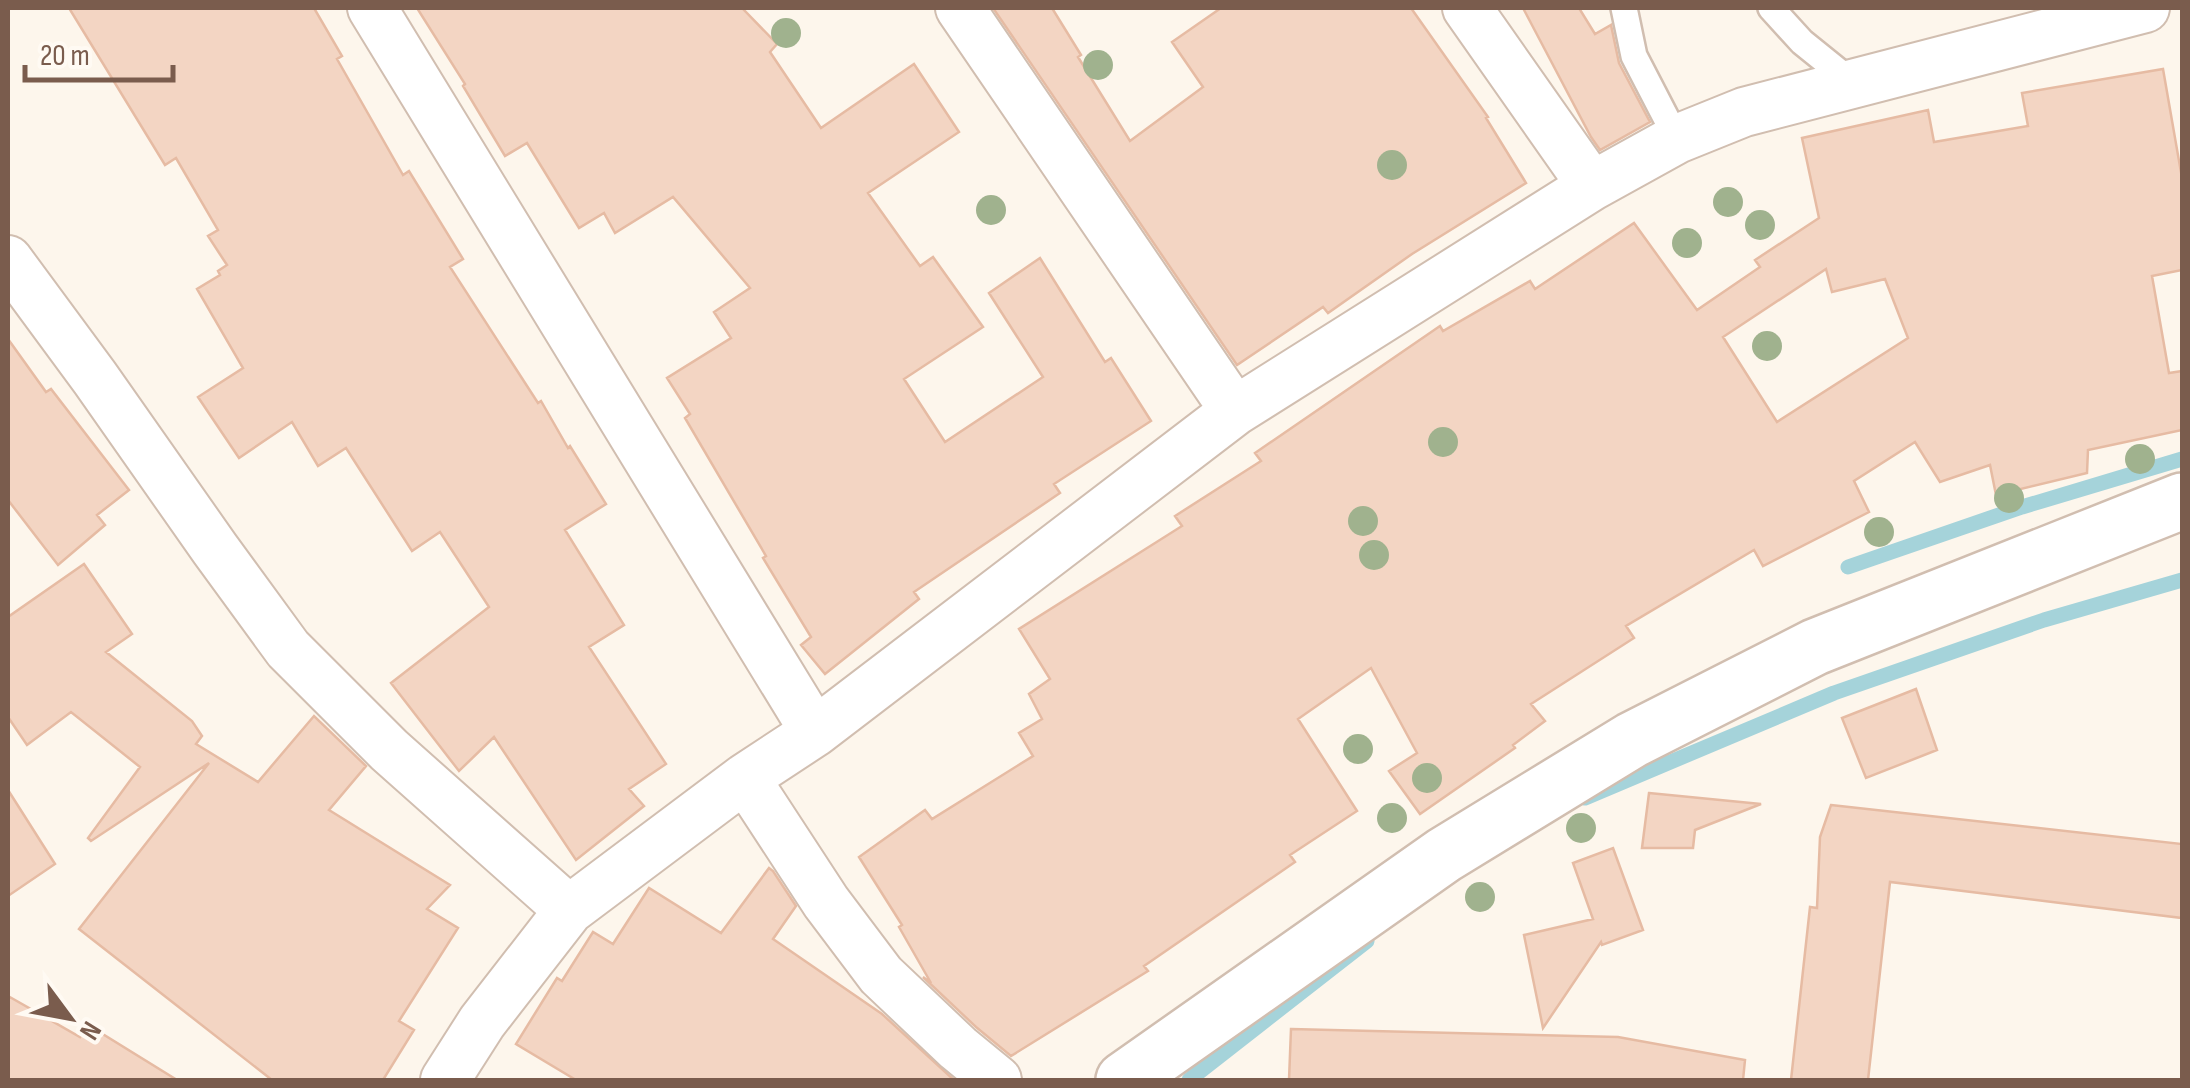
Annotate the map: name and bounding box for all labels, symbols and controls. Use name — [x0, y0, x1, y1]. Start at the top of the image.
scale bar — [25, 20, 172, 82]
text: 20 m — [40, 38, 90, 74]
north arrow — [20, 968, 120, 1068]
text: N — [72, 1015, 108, 1046]

